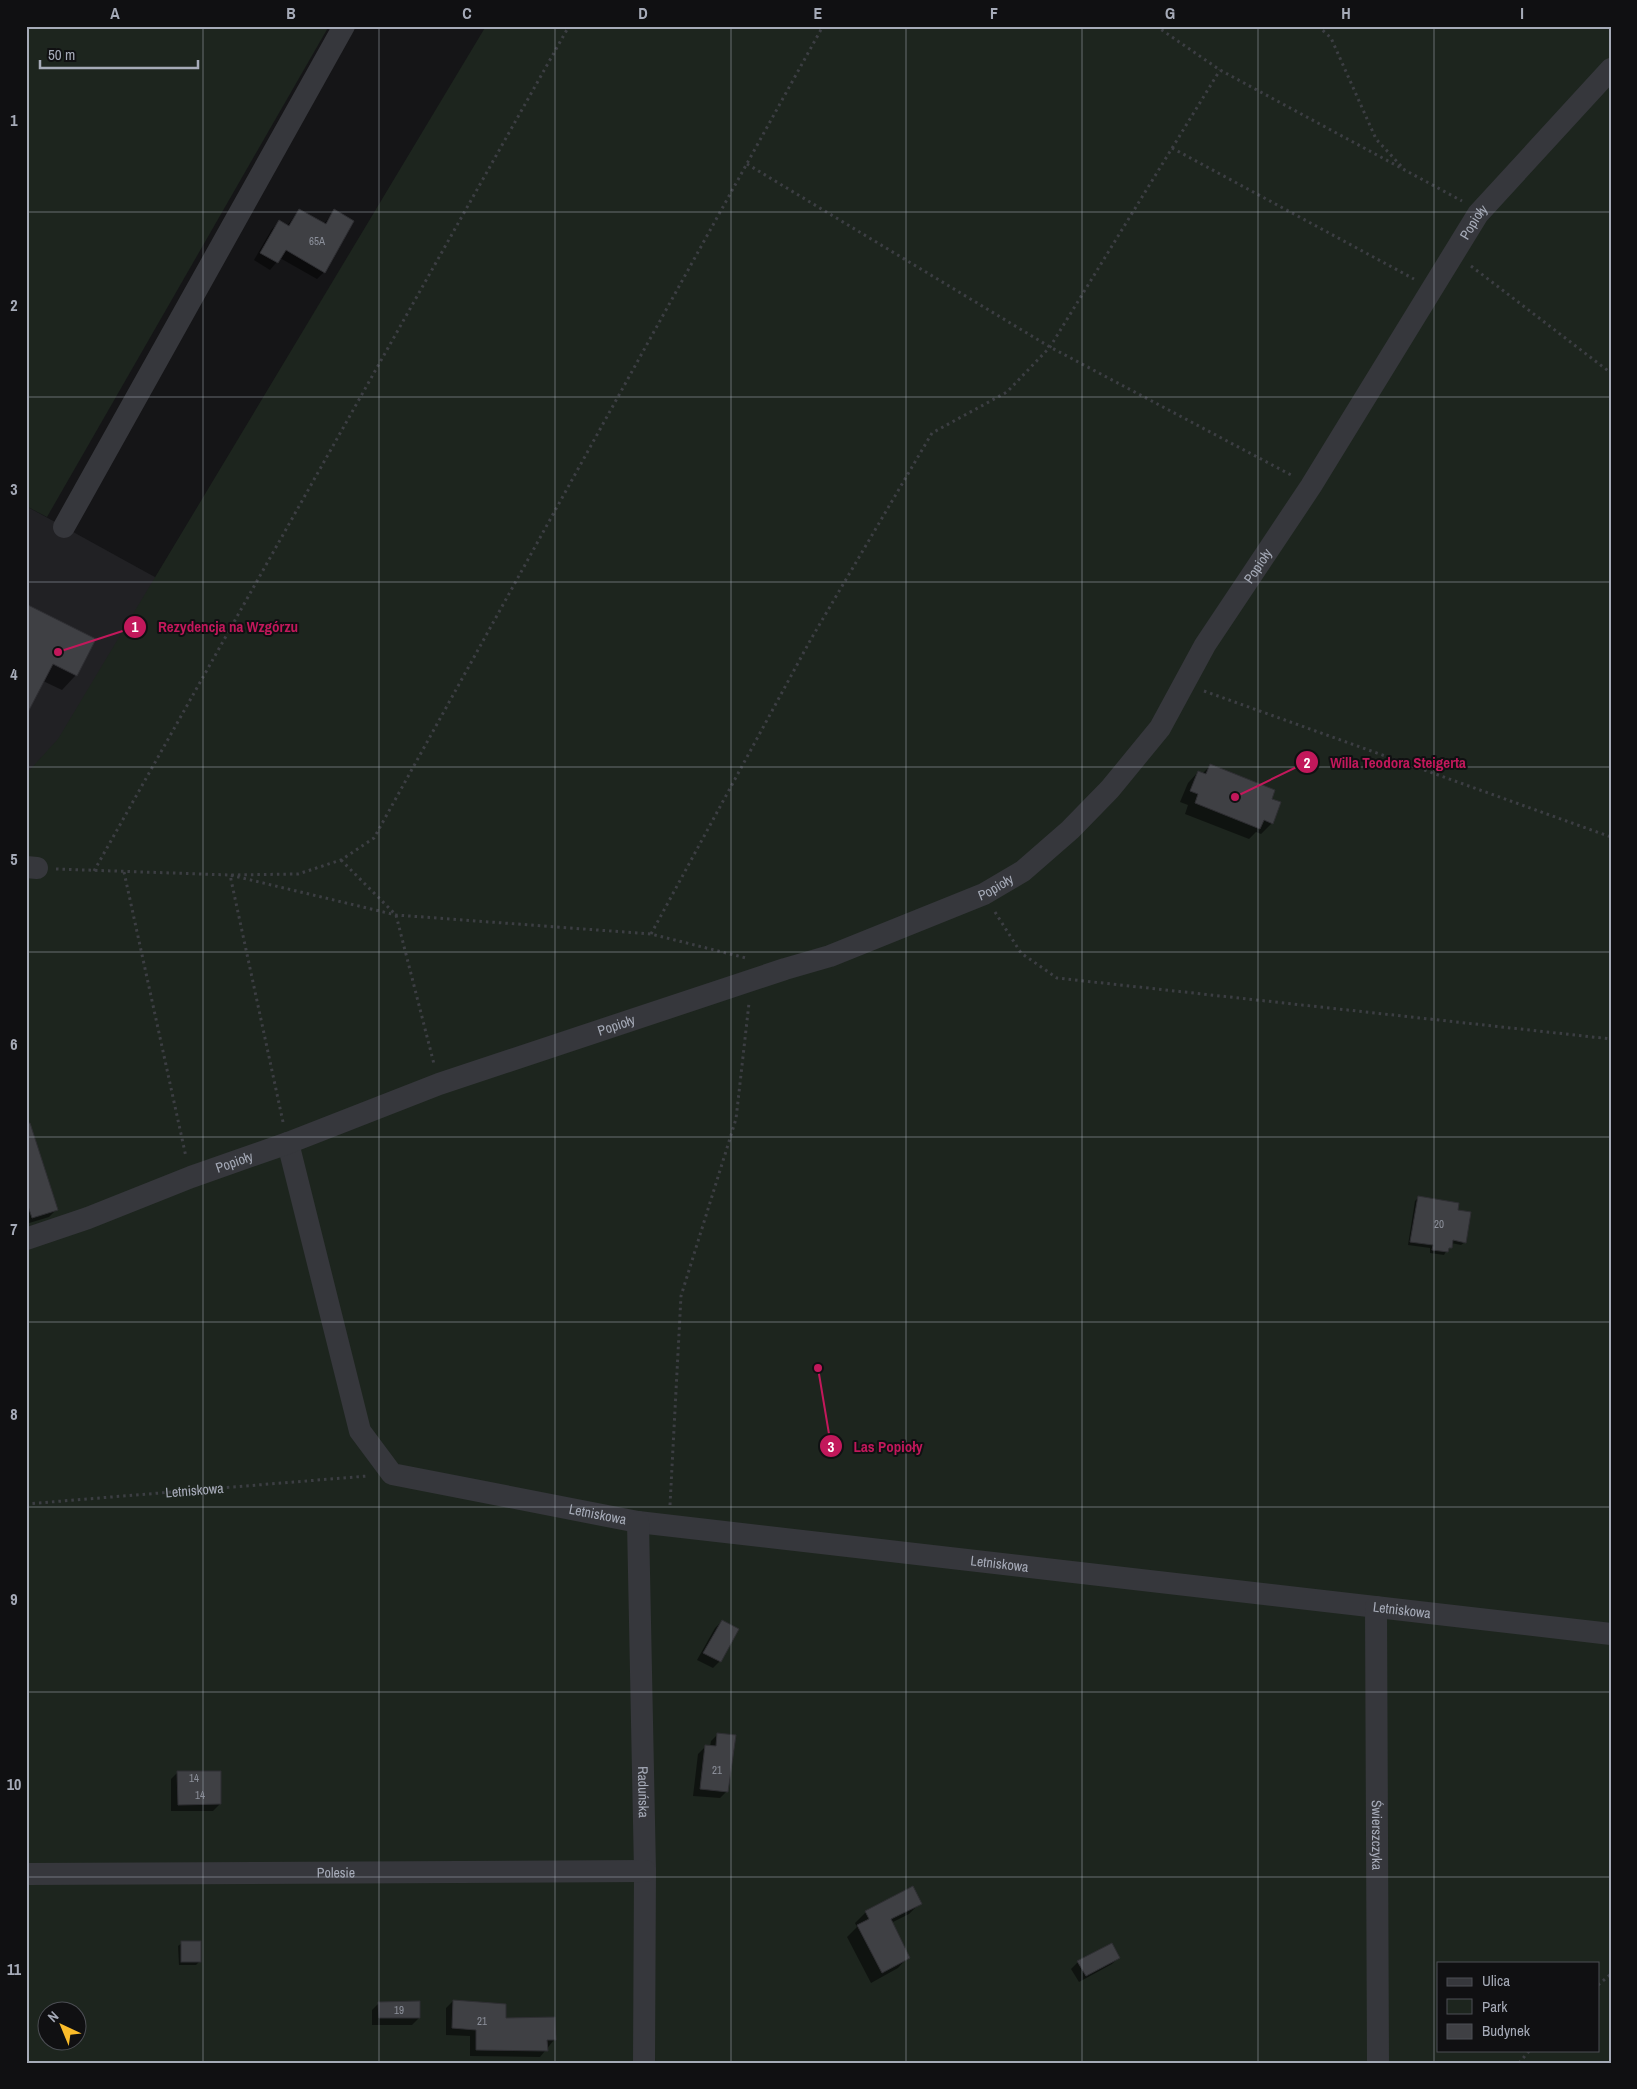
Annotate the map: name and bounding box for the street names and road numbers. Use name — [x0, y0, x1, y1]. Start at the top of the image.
street label: Popioły — [1455, 200, 1492, 243]
street label: Popioły — [1240, 545, 1276, 587]
street label: Popioły — [975, 870, 1017, 905]
street label: Popioły — [595, 1010, 638, 1040]
street label: Popioły — [213, 1147, 255, 1177]
street label: Letniskowa — [165, 1479, 225, 1502]
street label: Letniskowa — [567, 1500, 629, 1529]
street label: Letniskowa — [970, 1551, 1030, 1576]
street label: Letniskowa — [1372, 1598, 1432, 1622]
street label: Raduńska — [634, 1766, 653, 1819]
street label: Świerszczyka — [1368, 1800, 1386, 1871]
street label: Polesie — [317, 1863, 355, 1882]

